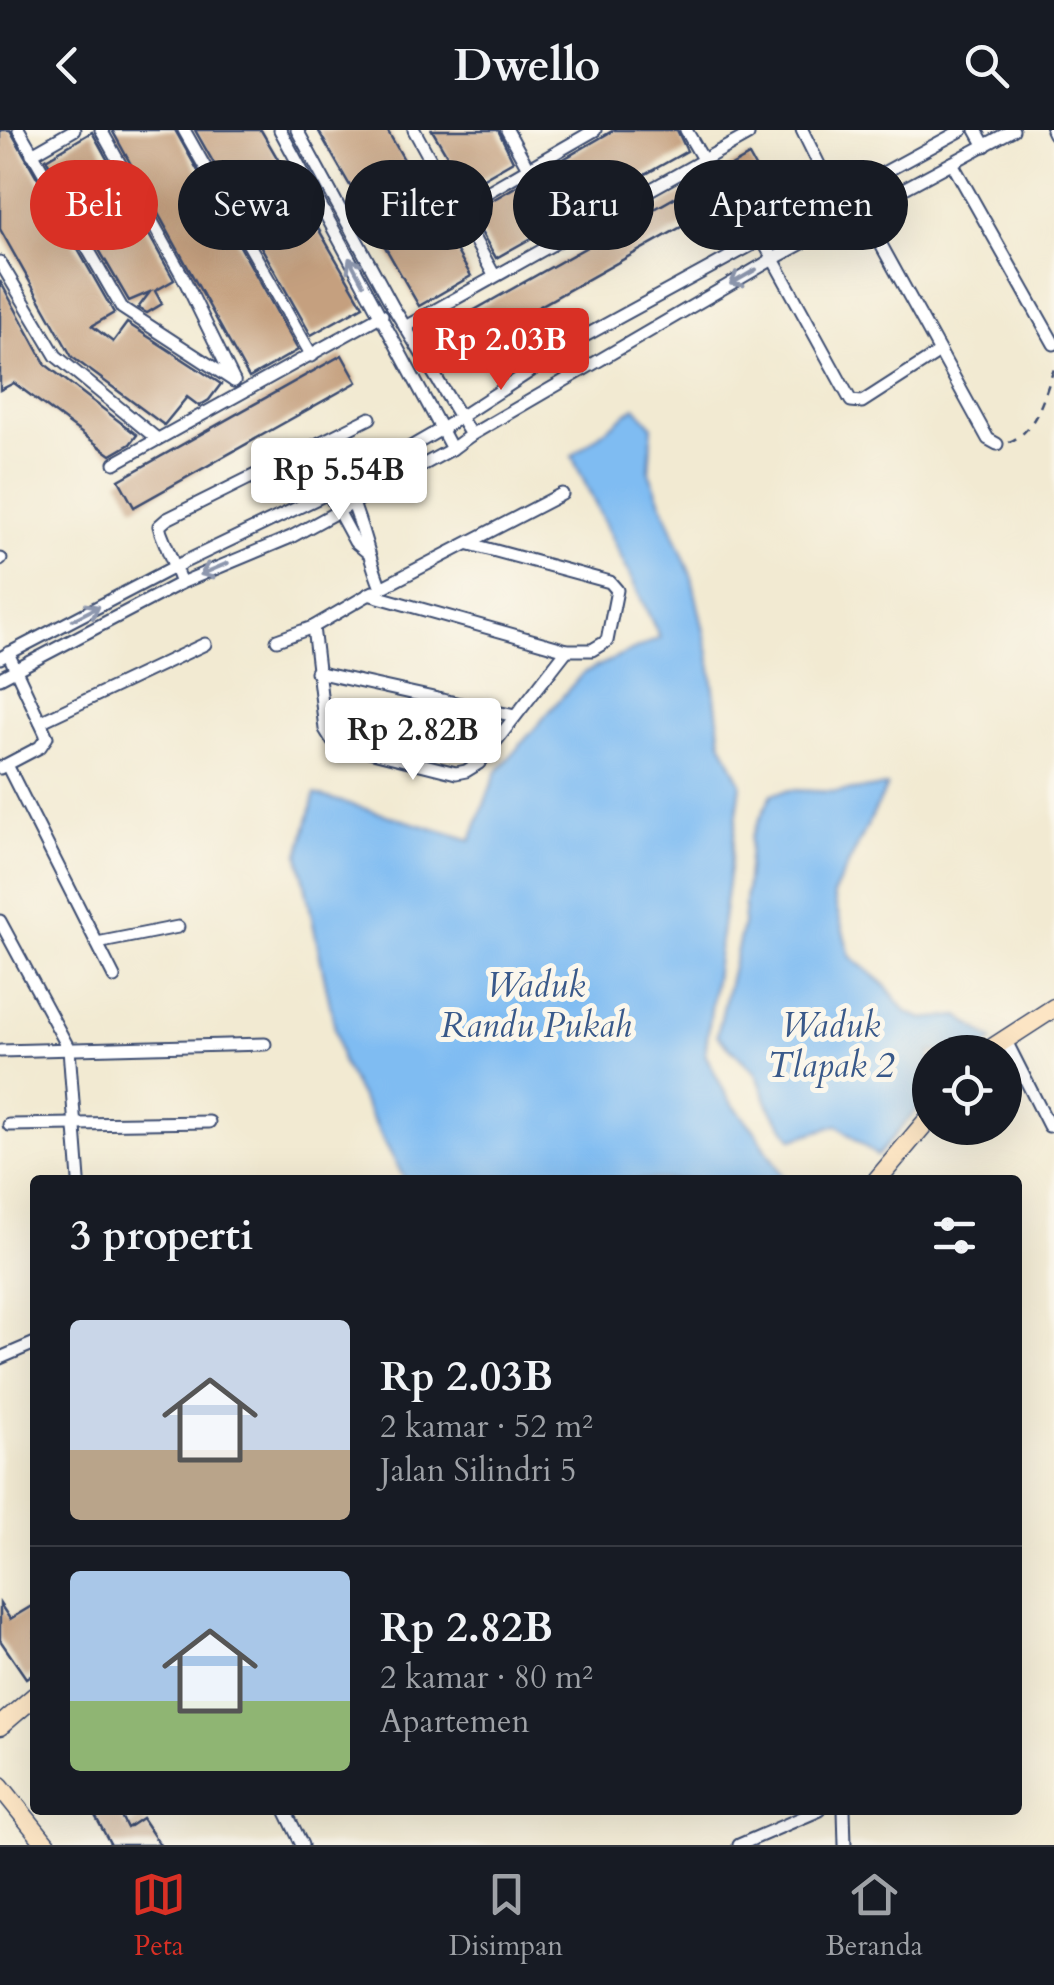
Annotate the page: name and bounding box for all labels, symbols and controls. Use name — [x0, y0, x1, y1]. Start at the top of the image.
text: Dwello — [454, 35, 600, 96]
icon: back — [40, 38, 95, 93]
icon: search — [959, 38, 1014, 93]
chip: Beli — [30, 160, 158, 250]
chip: Sewa — [178, 160, 325, 250]
chip: Filter — [345, 160, 493, 250]
chip: Baru — [513, 160, 654, 250]
chip: Apartemen — [674, 160, 908, 250]
one-way arrow — [345, 257, 365, 287]
one-way arrow — [729, 267, 758, 287]
pin: Rp 2.03B — [398, 308, 604, 393]
text: Rp 2.03B — [435, 318, 567, 362]
pin: Rp 5.54B — [236, 438, 442, 523]
text: Rp 5.54B — [273, 448, 405, 492]
one-way arrow — [199, 561, 230, 579]
one-way arrow — [71, 603, 101, 622]
pin: Rp 2.82B — [310, 698, 516, 783]
text: Rp 2.82B — [347, 708, 479, 752]
water label: Waduk Randu Pukah — [440, 962, 632, 1050]
water label: Waduk Tlapak 2 — [768, 1002, 894, 1090]
map controls — [912, 1035, 1022, 1145]
button: locate — [912, 1035, 1022, 1145]
text: 3 properti — [70, 1207, 253, 1264]
icon: filters — [927, 1208, 982, 1263]
text: Rp 2.03B — [380, 1348, 553, 1405]
icon: home — [150, 1360, 270, 1480]
text: 2 kamar · 52 m² — [380, 1405, 593, 1449]
text: Jalan Silindri 5 — [380, 1449, 576, 1493]
text: Rp 2.82B — [380, 1599, 553, 1656]
icon: home — [150, 1611, 270, 1731]
text: 2 kamar · 80 m² — [380, 1656, 593, 1700]
text: Apartemen — [380, 1700, 530, 1744]
tab: Peta — [131, 1867, 186, 1965]
tab: Disimpan — [449, 1867, 563, 1965]
tab: Beranda — [826, 1867, 923, 1965]

